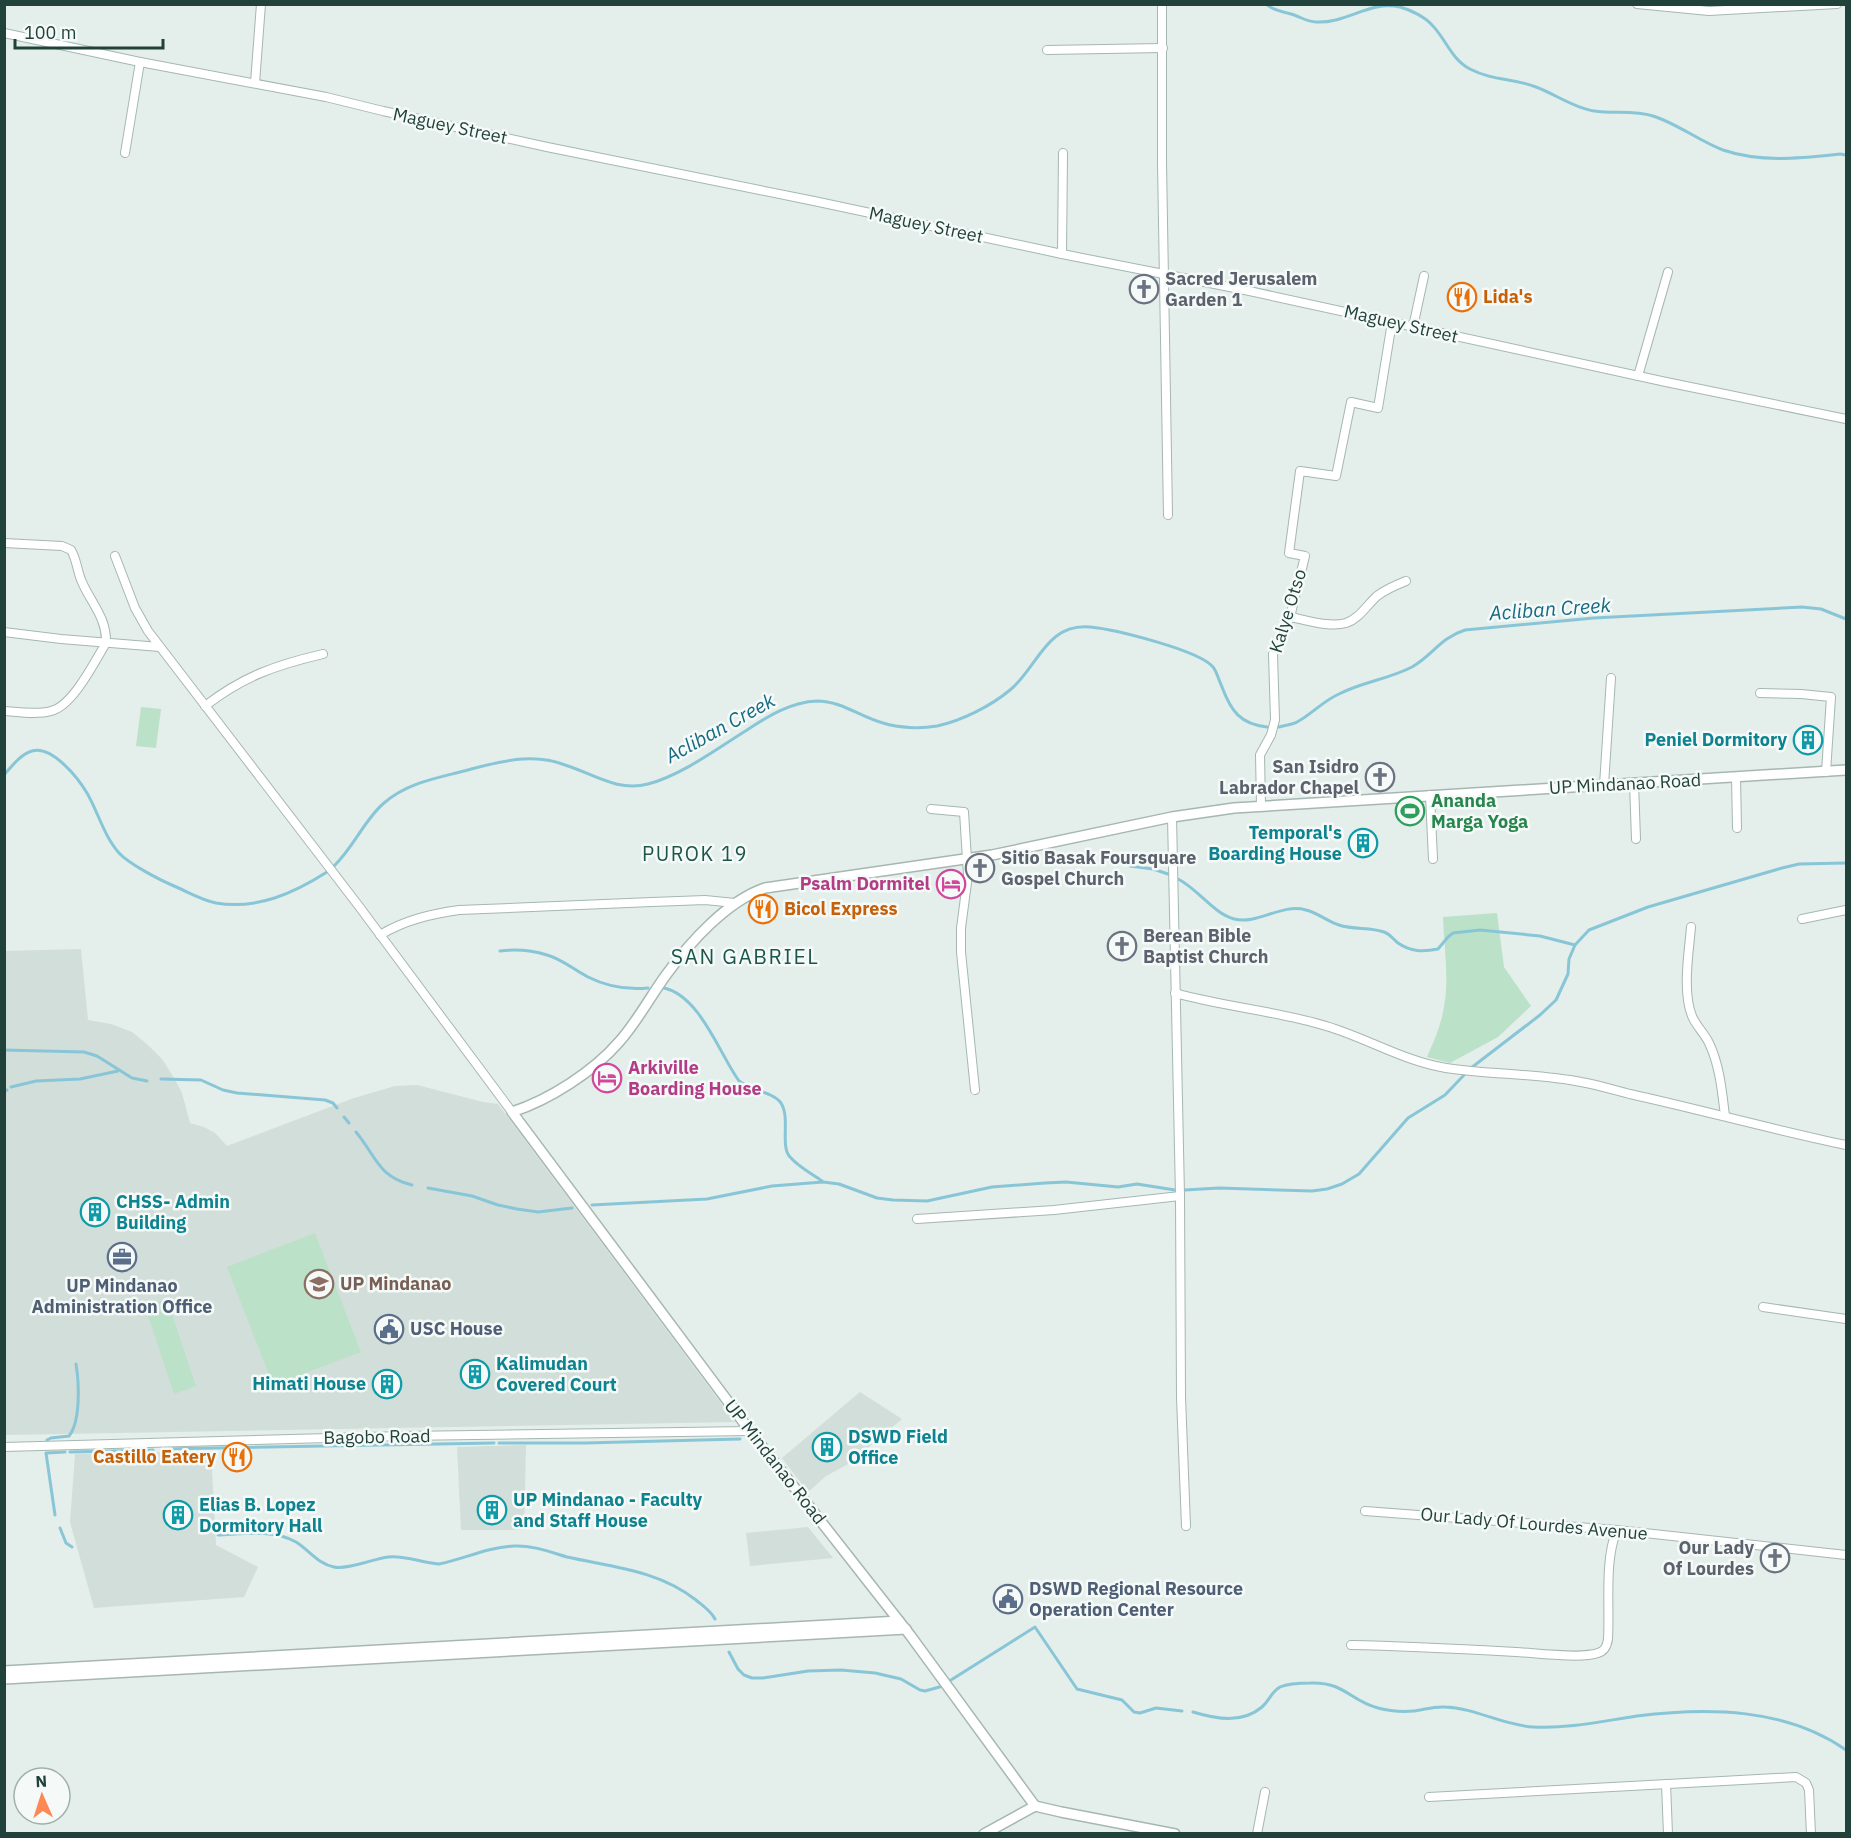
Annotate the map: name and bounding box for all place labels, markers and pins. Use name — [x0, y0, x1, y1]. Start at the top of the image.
place label: Sacred Jerusalem Garden 1 — [1165, 267, 1317, 311]
church icon: Sacred Jerusalem Garden 1 — [1128, 273, 1160, 305]
restaurant icon: Lida's — [1446, 281, 1478, 313]
place label: Lida's — [1483, 285, 1533, 308]
building icon: Peniel Dormitory — [1792, 724, 1824, 756]
place label: Peniel Dormitory — [1645, 728, 1787, 751]
place label: San Isidro Labrador Chapel — [1219, 755, 1360, 799]
church icon: San Isidro Labrador Chapel — [1364, 761, 1396, 793]
place label: Ananda Marga Yoga — [1431, 789, 1528, 833]
sports icon: Ananda Marga Yoga — [1394, 795, 1426, 827]
place label: Temporal's Boarding House — [1208, 821, 1342, 865]
building icon: Temporal's Boarding House — [1347, 827, 1379, 859]
place label: Sitio Basak Foursquare Gospel Church — [1001, 846, 1196, 890]
church icon: Sitio Basak Foursquare Gospel Church — [964, 852, 996, 884]
hotel icon: Psalm Dormitel — [935, 868, 967, 900]
place label: Psalm Dormitel — [800, 872, 931, 895]
restaurant icon: Bicol Express — [747, 893, 779, 925]
place label: Bicol Express — [784, 897, 898, 920]
place label: Berean Bible Baptist Church — [1143, 924, 1269, 968]
church icon: Berean Bible Baptist Church — [1106, 930, 1138, 962]
place label: Arkiville Boarding House — [628, 1056, 762, 1100]
hotel icon: Arkiville Boarding House — [591, 1062, 623, 1094]
place label: CHSS- Admin Building — [116, 1190, 230, 1234]
building icon: CHSS- Admin Building — [79, 1196, 111, 1228]
office icon: UP Mindanao Administration Office — [106, 1241, 138, 1273]
school or university icon: UP Mindanao — [303, 1268, 335, 1300]
place label: UP Mindanao — [340, 1272, 451, 1295]
place label: UP Mindanao Administration Office — [32, 1274, 212, 1318]
public building icon: USC House — [373, 1313, 405, 1345]
place label: USC House — [410, 1317, 503, 1340]
place label: Kalimudan Covered Court — [496, 1352, 617, 1396]
building icon: Kalimudan Covered Court — [459, 1358, 491, 1390]
building icon: Himati House — [371, 1368, 403, 1400]
place label: Himati House — [252, 1372, 366, 1395]
place label: DSWD Field Office — [848, 1425, 948, 1469]
building icon: DSWD Field Office — [811, 1431, 843, 1463]
restaurant icon: Castillo Eatery — [221, 1441, 253, 1473]
place label: Castillo Eatery — [93, 1445, 216, 1468]
place label: UP Mindanao - Faculty and Staff House — [513, 1488, 703, 1532]
place label: Elias B. Lopez Dormitory Hall — [199, 1493, 323, 1537]
building icon: UP Mindanao - Faculty and Staff House — [476, 1494, 508, 1526]
building icon: Elias B. Lopez Dormitory Hall — [162, 1499, 194, 1531]
place label: Our Lady Of Lourdes — [1663, 1536, 1754, 1580]
church icon: Our Lady Of Lourdes — [1759, 1542, 1791, 1574]
place label: DSWD Regional Resource Operation Center — [1029, 1577, 1243, 1621]
public building icon: DSWD Regional Resource Operation Center — [992, 1583, 1024, 1615]

